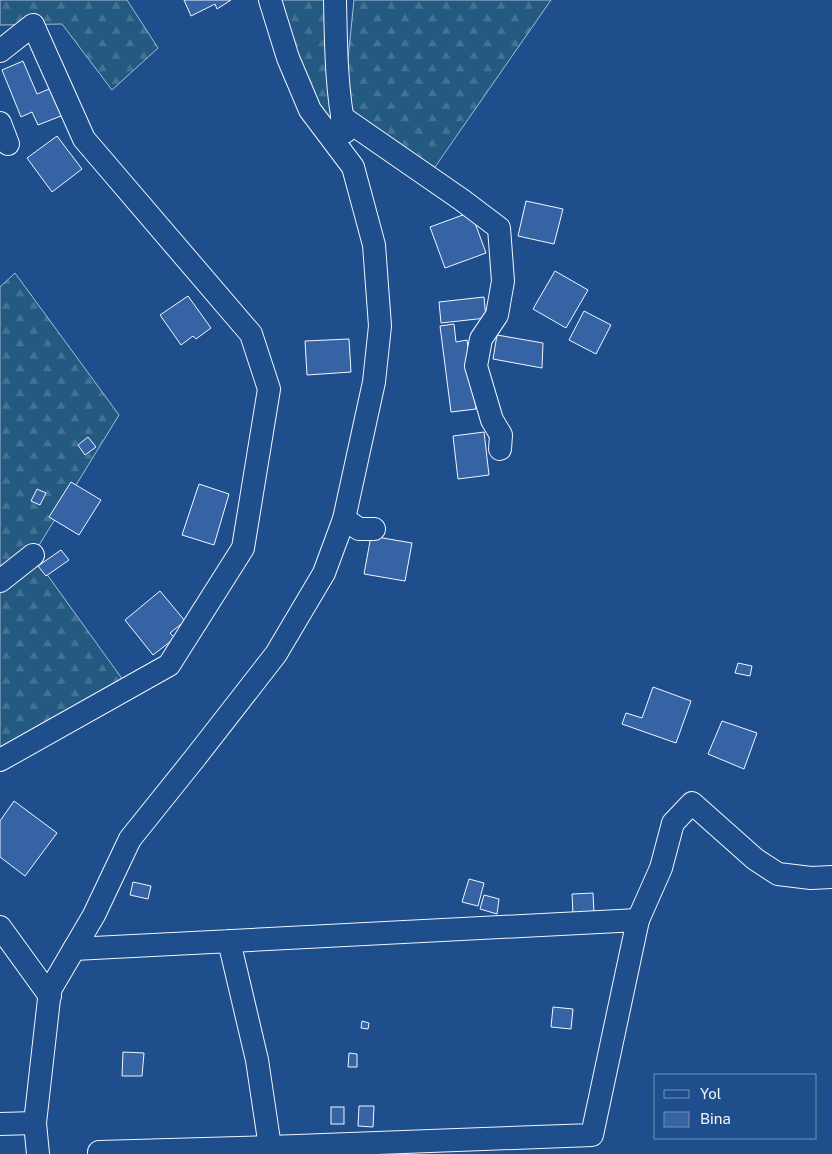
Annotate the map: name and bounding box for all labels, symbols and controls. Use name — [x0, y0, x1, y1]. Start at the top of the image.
legend — [654, 1074, 817, 1139]
text: Yol — [700, 1085, 721, 1102]
text: Bina — [700, 1110, 731, 1127]

